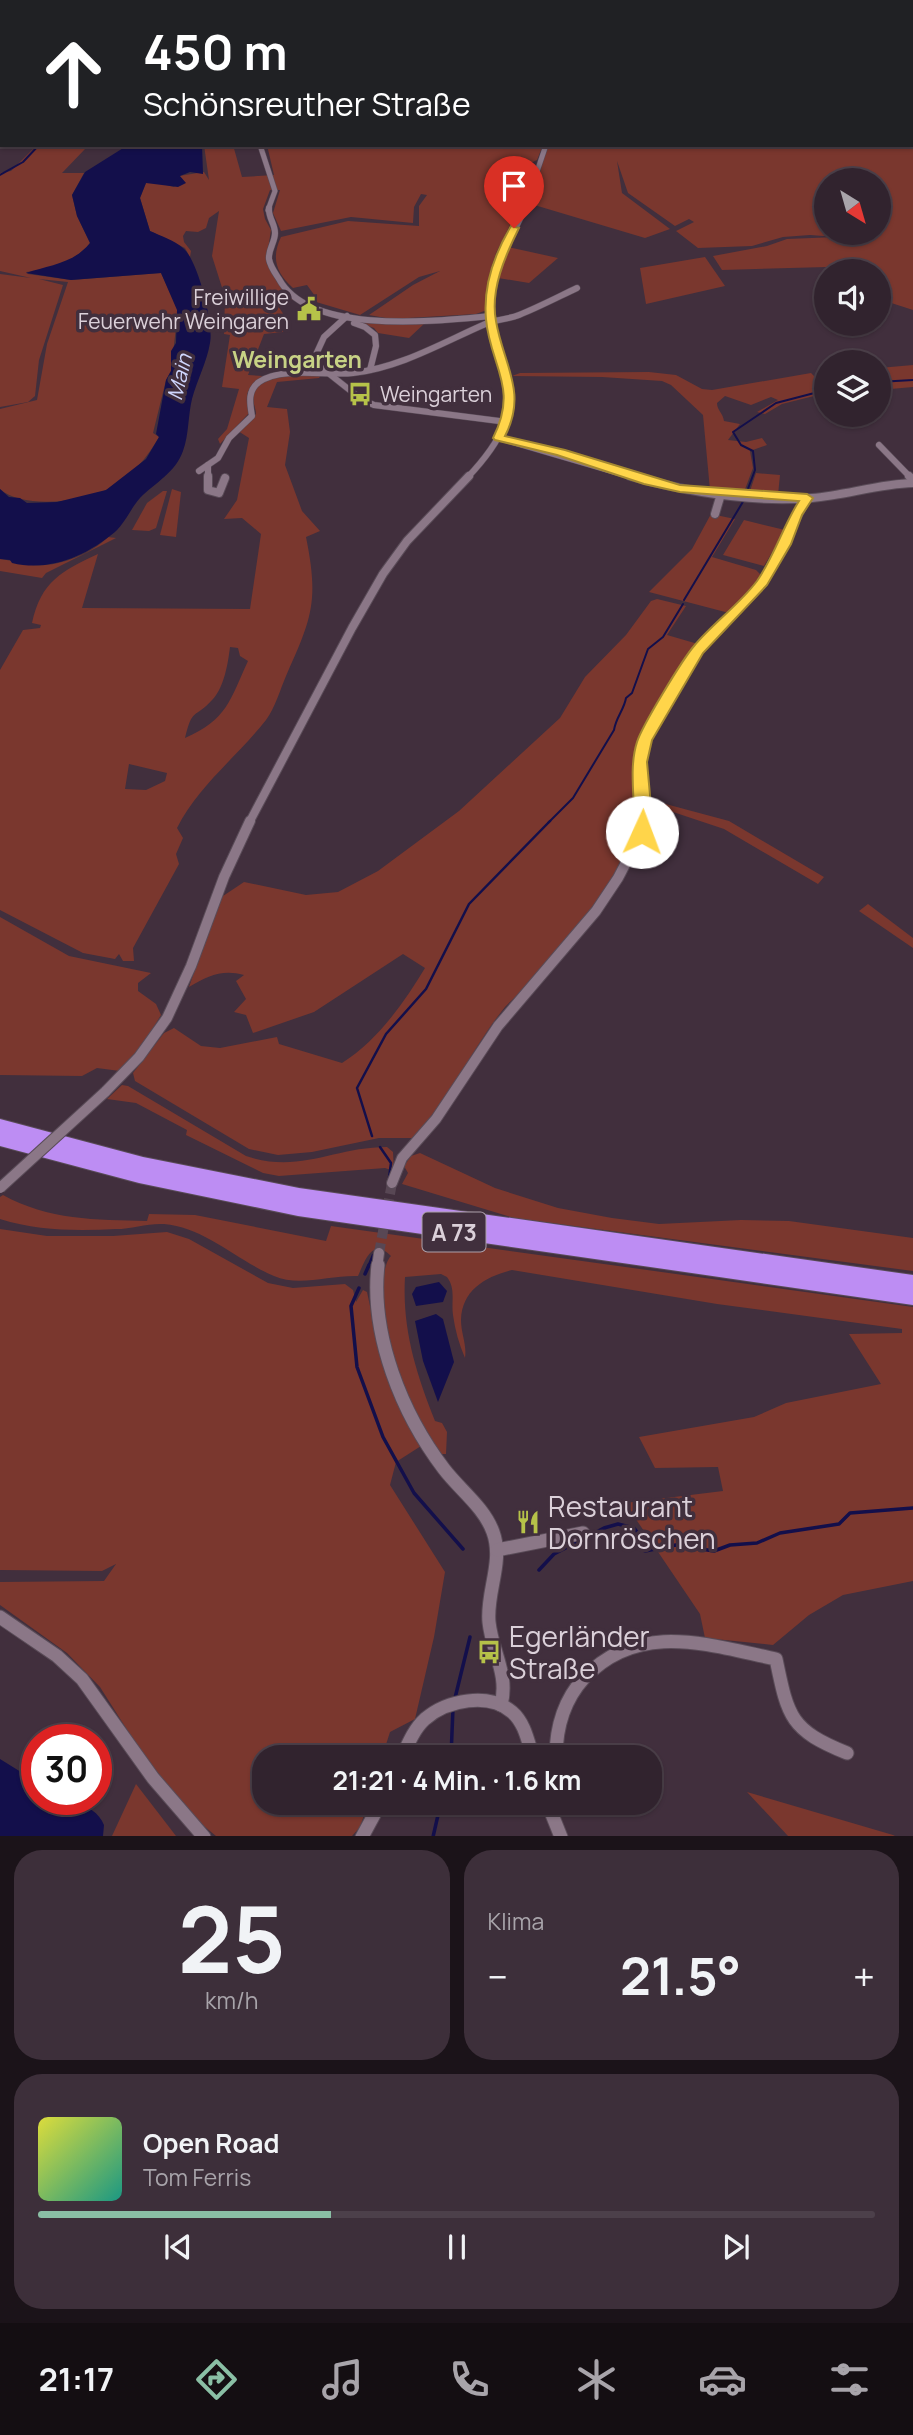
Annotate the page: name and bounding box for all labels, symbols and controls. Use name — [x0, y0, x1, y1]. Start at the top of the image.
text: 450 m — [143, 18, 288, 85]
icon: ahead — [28, 28, 119, 119]
text: Schönsreuther Straße — [143, 82, 471, 126]
pin — [484, 156, 544, 228]
icon: arrive — [495, 167, 533, 205]
north arrow — [814, 168, 891, 245]
map controls — [814, 168, 891, 427]
button: sound — [814, 259, 891, 336]
place label: Freiwillige Feuerwehr Weingaren — [78, 283, 289, 335]
public building icon: Freiwillige Feuerwehr Weingaren — [295, 295, 323, 323]
district label: Weingarten — [232, 343, 362, 375]
water label: Main — [160, 350, 198, 403]
button: layers — [814, 350, 891, 427]
bus stop icon: Weingarten — [346, 380, 374, 408]
place label: Weingarten — [380, 380, 492, 408]
position arrow — [605, 795, 679, 869]
road number: A 73 — [422, 1212, 486, 1252]
place label: Restaurant Dornröschen — [548, 1487, 716, 1557]
restaurant icon: Restaurant Dornröschen — [514, 1508, 542, 1536]
place label: Egerländer Straße — [509, 1617, 650, 1687]
bus stop icon: Egerländer Straße — [475, 1638, 503, 1666]
speed limit sign: 30 — [21, 1724, 112, 1815]
text: 21:21 · 4 Min. · 1.6 km — [333, 1762, 581, 1798]
text: 25 — [178, 1876, 286, 2000]
text: Klima — [488, 1905, 544, 1937]
text: 21.5° — [620, 1940, 741, 2011]
text: − — [488, 1950, 508, 2002]
text: + — [853, 1950, 875, 2002]
text: km/h — [205, 1984, 259, 2016]
text: Open Road — [143, 2125, 279, 2161]
text: Tom Ferris — [143, 2161, 251, 2193]
icon: previous — [159, 2228, 197, 2266]
icon: pause — [438, 2228, 476, 2266]
icon: next — [717, 2228, 755, 2266]
icon: directions — [192, 2355, 241, 2404]
icon: music — [318, 2355, 367, 2404]
icon: phone — [445, 2355, 494, 2404]
icon: climate — [572, 2355, 621, 2404]
icon: car — [698, 2355, 747, 2404]
icon: filters — [825, 2355, 874, 2404]
text: 21:17 — [39, 2357, 114, 2401]

